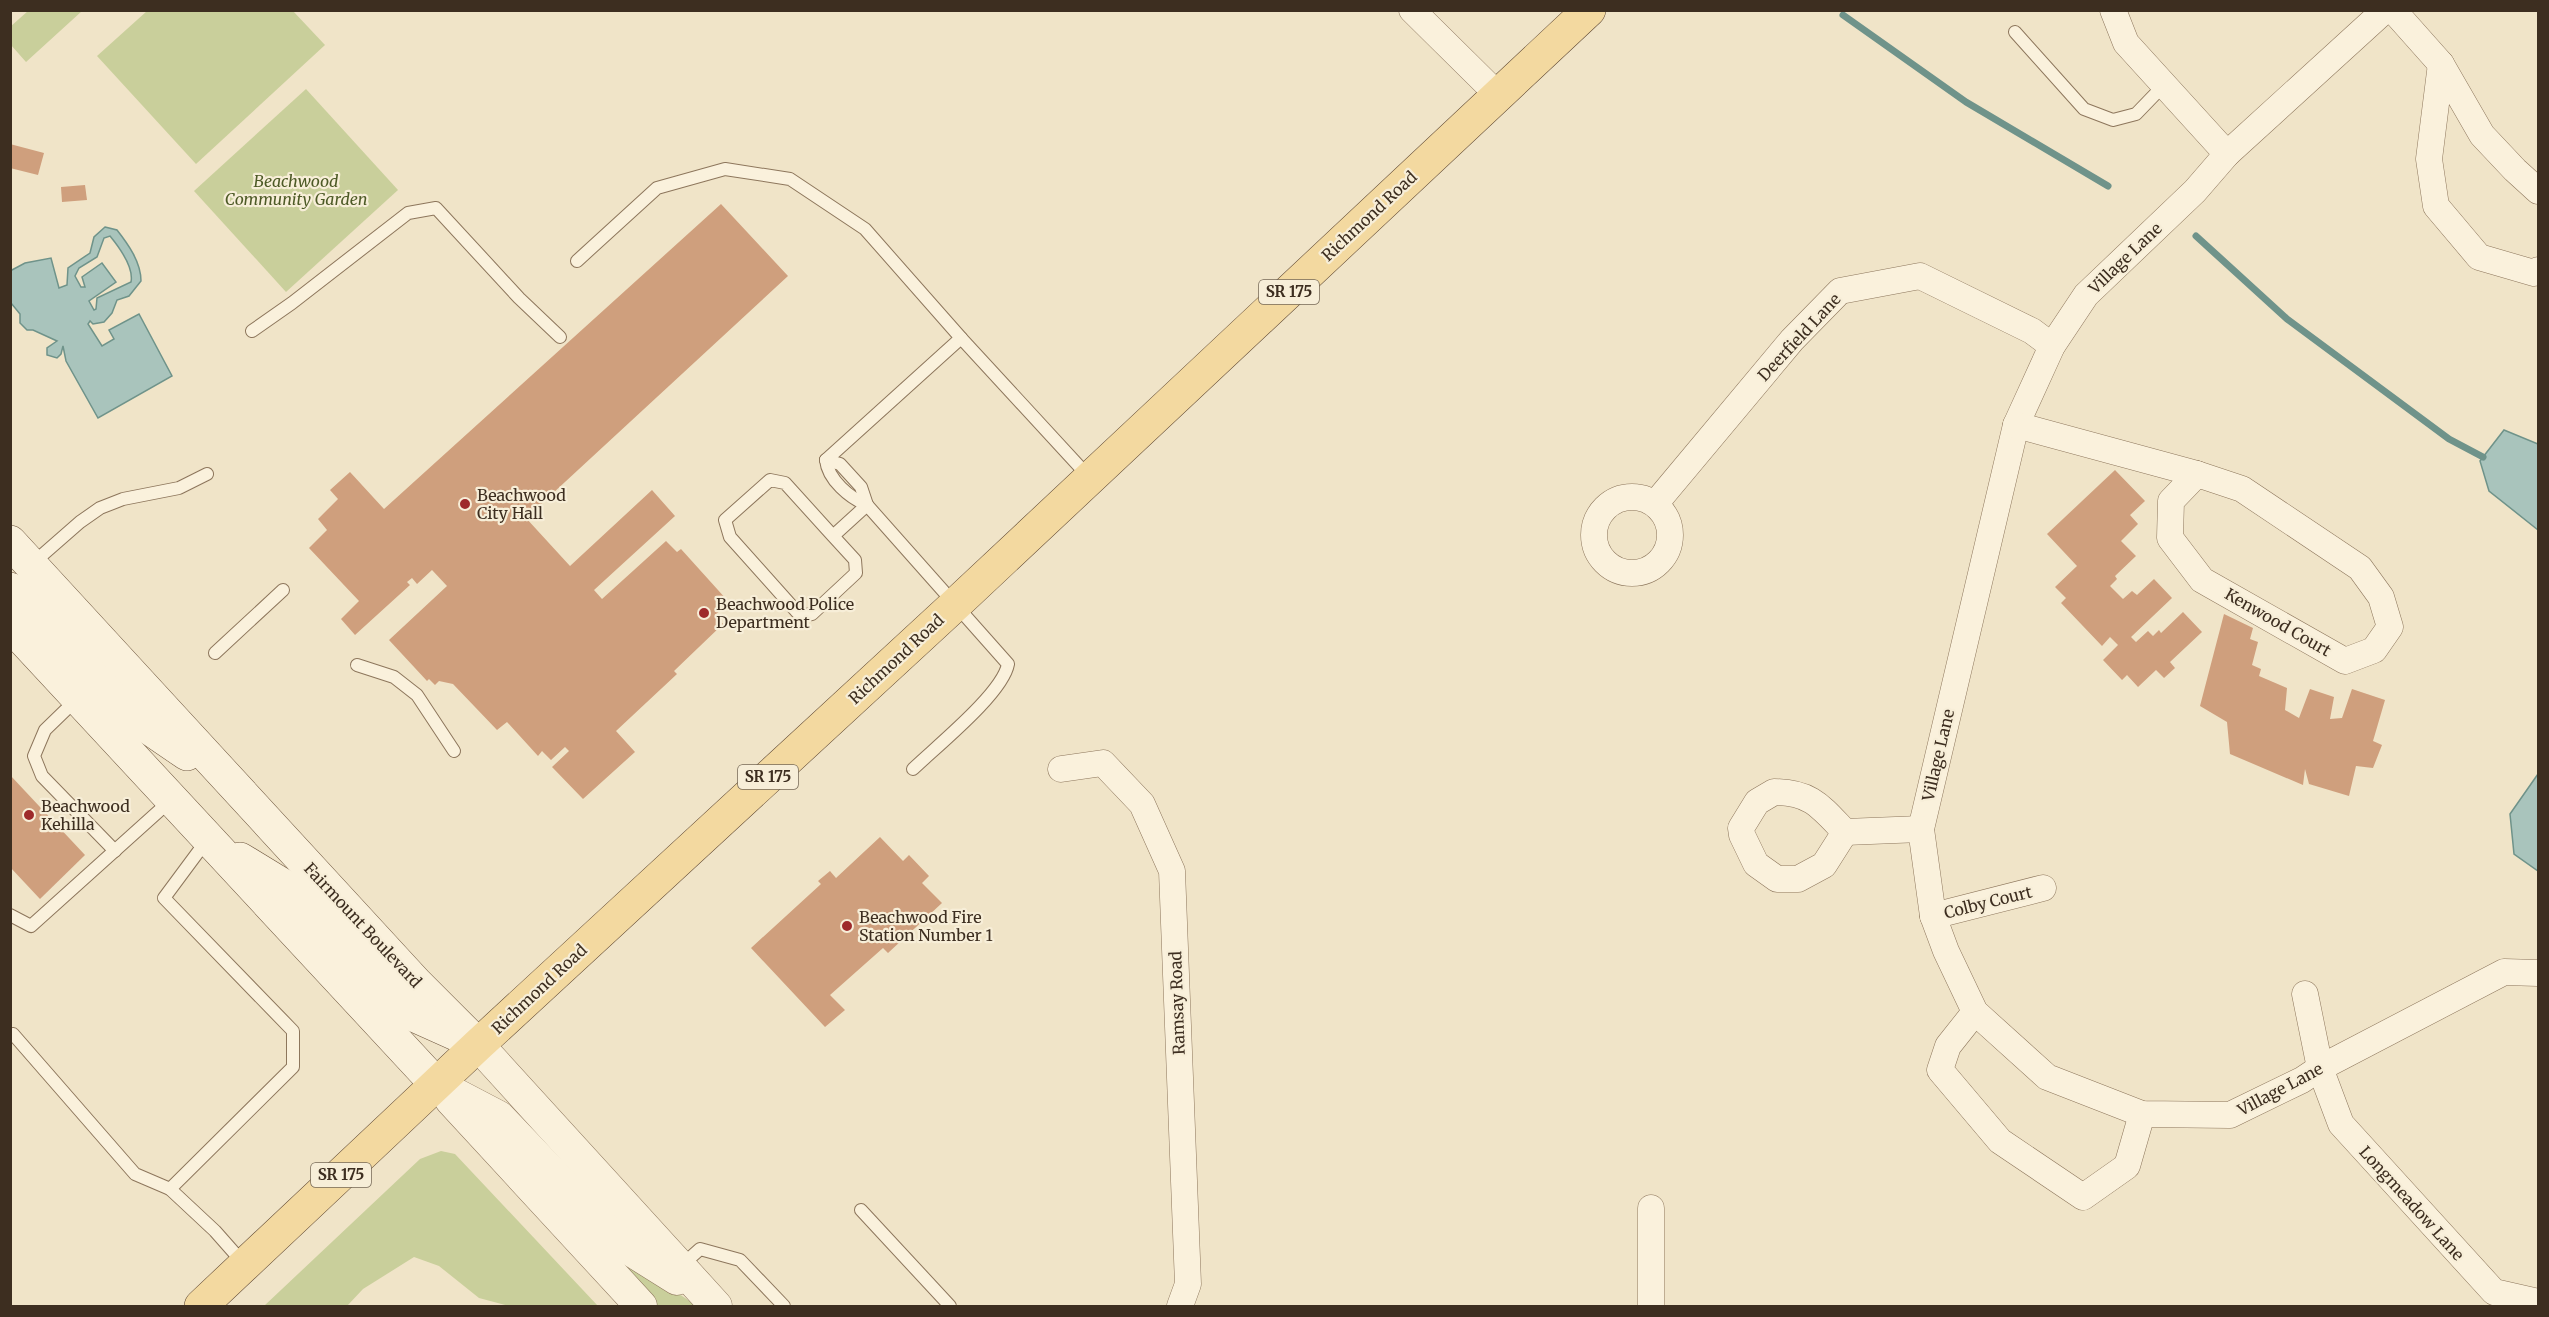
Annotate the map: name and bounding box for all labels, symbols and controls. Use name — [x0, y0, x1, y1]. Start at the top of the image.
street label: Richmond Road — [1317, 167, 1421, 265]
park label: Beachwood Community Garden — [225, 171, 367, 209]
street label: Village Lane — [2084, 218, 2166, 298]
road number: SR 175 — [1259, 280, 1319, 304]
street label: Deerfield Lane — [1753, 289, 1845, 385]
place label: Beachwood City Hall — [477, 485, 566, 523]
marker: Beachwood City Hall — [458, 497, 472, 511]
street label: Kenwood Court — [2221, 584, 2335, 661]
place label: Beachwood Police Department — [716, 594, 854, 632]
marker: Beachwood Police Department — [697, 606, 711, 620]
street label: Richmond Road — [844, 610, 948, 708]
street label: Village Lane — [1917, 707, 1958, 804]
road number: SR 175 — [738, 765, 798, 789]
place label: Beachwood Kehilla — [41, 796, 130, 834]
marker: Beachwood Kehilla — [22, 808, 36, 822]
street label: Fairmount Boulevard — [300, 858, 426, 992]
street label: Colby Court — [1942, 881, 2035, 923]
place label: Beachwood Fire Station Number 1 — [859, 907, 993, 945]
marker: Beachwood Fire Station Number 1 — [840, 919, 854, 933]
street label: Richmond Road — [487, 940, 591, 1038]
street label: Ramsay Road — [1165, 950, 1189, 1055]
street label: Village Lane — [2233, 1058, 2326, 1120]
street label: Longmeadow Lane — [2355, 1142, 2469, 1264]
road number: SR 175 — [311, 1163, 371, 1187]

